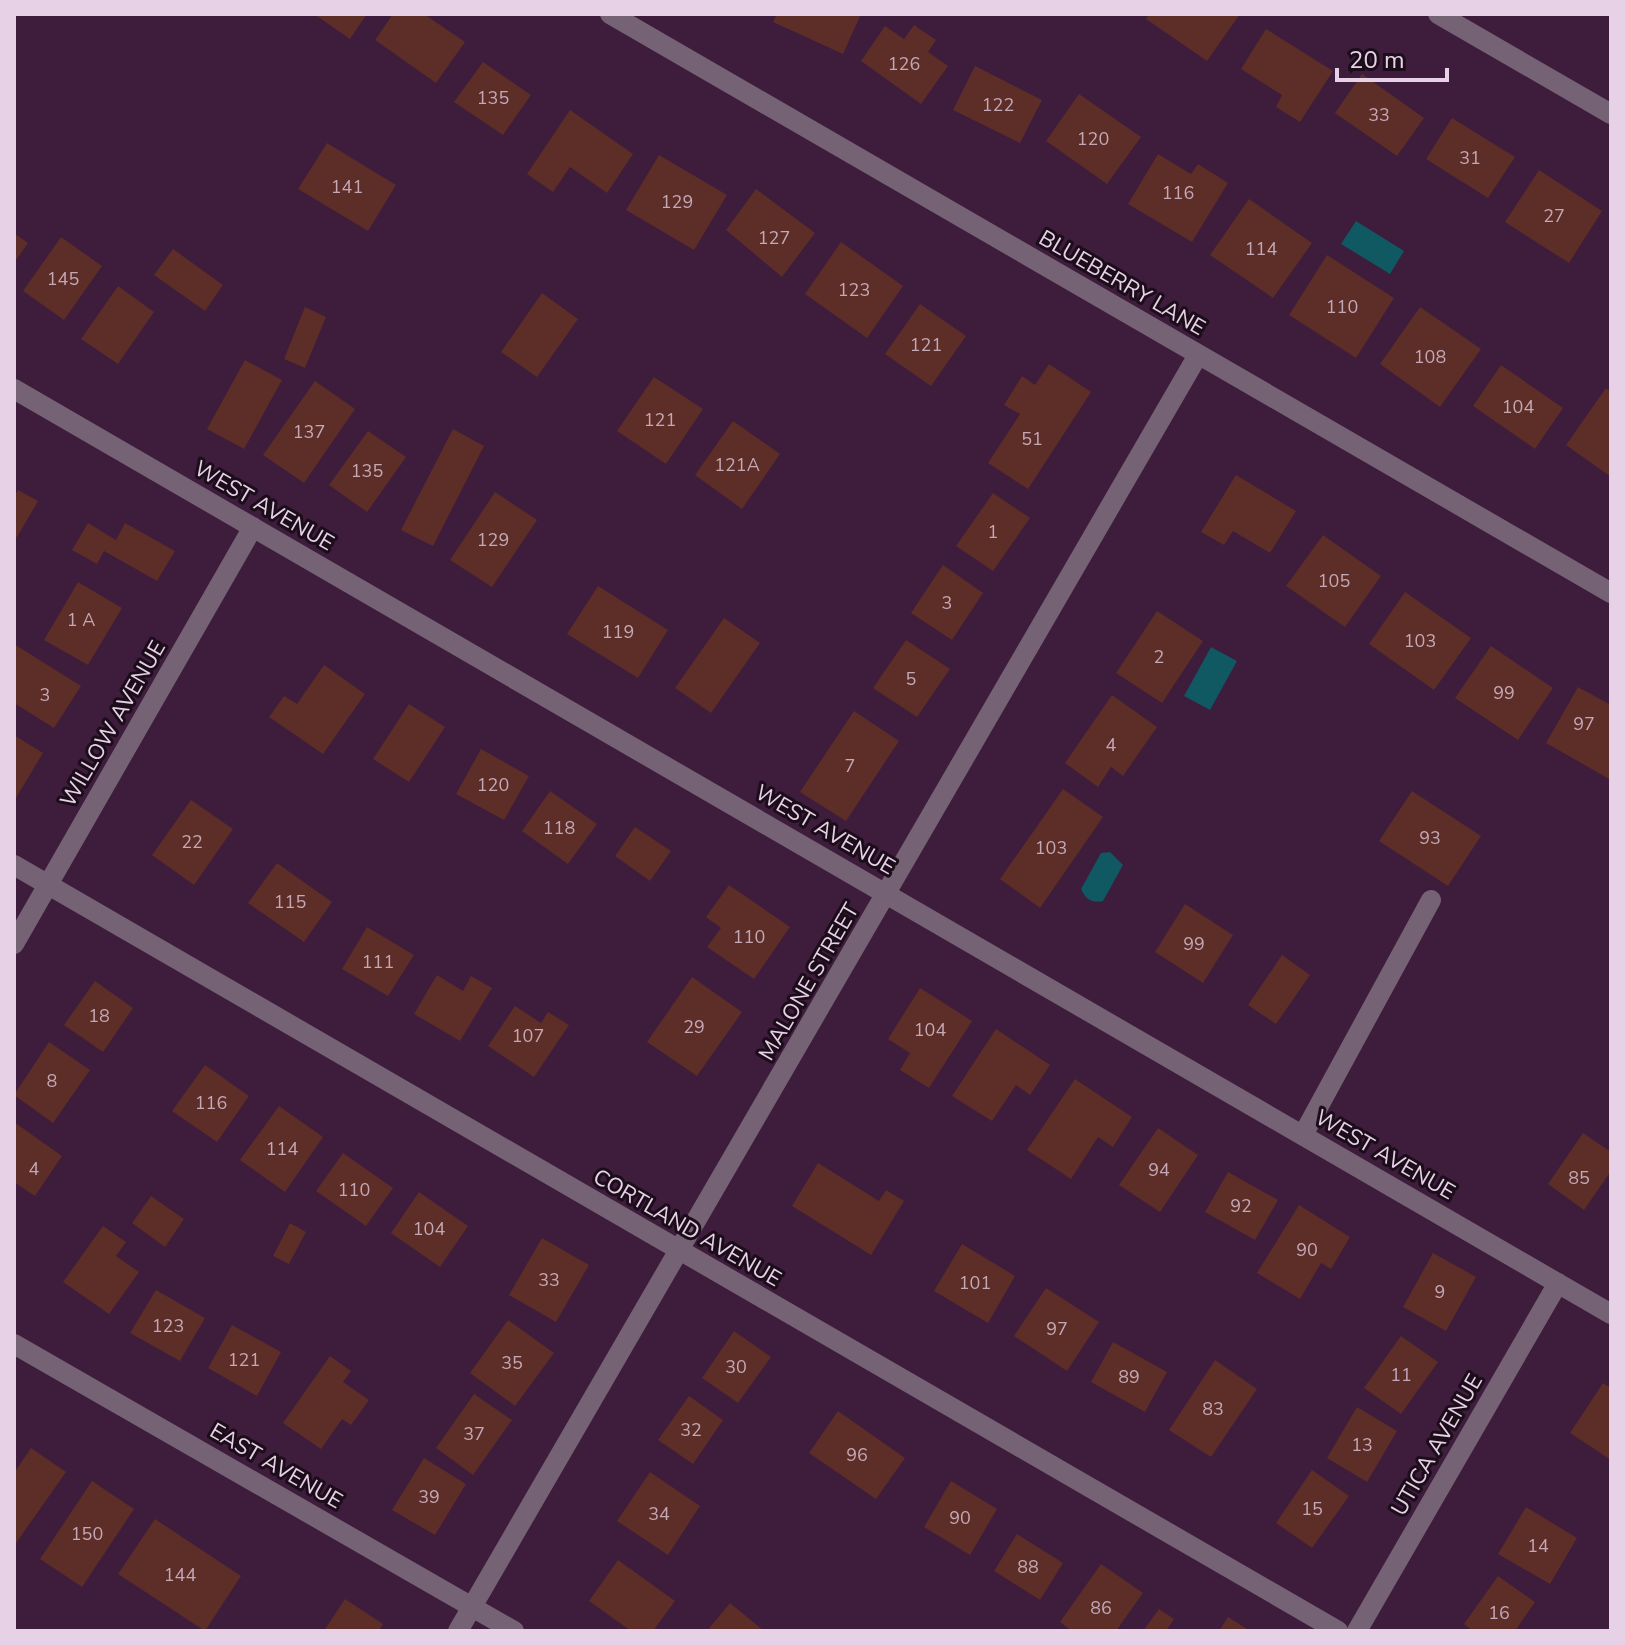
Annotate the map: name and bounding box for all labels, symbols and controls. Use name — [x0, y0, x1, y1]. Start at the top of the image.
scale bar — [1337, 32, 1447, 82]
text: 20 m — [1349, 44, 1405, 76]
house number: 126 — [888, 52, 920, 76]
house number: 135 — [477, 86, 509, 110]
house number: 122 — [982, 93, 1014, 117]
house number: 33 — [1368, 103, 1390, 127]
house number: 120 — [1077, 127, 1109, 151]
house number: 31 — [1459, 146, 1481, 170]
house number: 141 — [331, 175, 363, 199]
house number: 116 — [1162, 181, 1194, 205]
house number: 129 — [661, 190, 693, 214]
house number: 27 — [1543, 204, 1565, 228]
street label: BLUEBERRY LANE — [1033, 223, 1211, 343]
house number: 127 — [758, 226, 790, 250]
house number: 114 — [1245, 237, 1277, 261]
house number: 145 — [47, 267, 79, 291]
house number: 123 — [838, 278, 870, 302]
house number: 110 — [1326, 295, 1358, 319]
house number: 121 — [910, 333, 942, 357]
house number: 108 — [1414, 345, 1446, 369]
house number: 104 — [1502, 395, 1534, 419]
house number: 121 — [644, 408, 676, 432]
house number: 137 — [293, 420, 325, 444]
house number: 51 — [1021, 427, 1043, 451]
house number: 121A — [714, 453, 760, 477]
street label: WEST AVENUE — [189, 454, 339, 558]
house number: 135 — [351, 459, 383, 483]
house number: 1 — [988, 520, 998, 544]
house number: 129 — [477, 528, 509, 552]
house number: 105 — [1318, 569, 1350, 593]
house number: 3 — [942, 591, 952, 615]
house number: 1 A — [67, 608, 95, 632]
house number: 119 — [602, 620, 634, 644]
house number: 103 — [1404, 629, 1436, 653]
street label: WILLOW AVENUE — [53, 635, 173, 813]
house number: 2 — [1154, 645, 1164, 669]
house number: 5 — [906, 667, 916, 691]
house number: 99 — [1493, 681, 1515, 705]
house number: 3 — [40, 683, 50, 707]
house number: 97 — [1573, 712, 1595, 736]
house number: 4 — [1106, 733, 1117, 757]
house number: 7 — [845, 754, 855, 778]
house number: 120 — [477, 773, 509, 797]
street label: WEST AVENUE — [750, 778, 900, 882]
house number: 118 — [543, 816, 575, 840]
house number: 93 — [1419, 826, 1441, 850]
house number: 22 — [181, 830, 203, 854]
house number: 103 — [1035, 836, 1067, 860]
house number: 115 — [274, 890, 306, 914]
street label: MALONE STREET — [752, 897, 867, 1066]
house number: 110 — [733, 925, 765, 949]
house number: 99 — [1183, 932, 1205, 956]
house number: 111 — [362, 950, 394, 974]
house number: 18 — [88, 1004, 110, 1028]
house number: 29 — [683, 1015, 705, 1039]
house number: 104 — [914, 1018, 946, 1042]
house number: 107 — [512, 1024, 544, 1048]
house number: 8 — [47, 1069, 57, 1093]
house number: 116 — [195, 1091, 227, 1115]
street label: WEST AVENUE — [1310, 1103, 1460, 1207]
house number: 114 — [266, 1137, 298, 1161]
house number: 4 — [29, 1157, 40, 1181]
house number: 94 — [1148, 1158, 1170, 1182]
street label: CORTLAND AVENUE — [587, 1162, 787, 1294]
house number: 85 — [1568, 1166, 1590, 1190]
house number: 110 — [338, 1178, 370, 1202]
house number: 92 — [1230, 1194, 1252, 1218]
house number: 104 — [413, 1217, 445, 1241]
house number: 90 — [1296, 1238, 1318, 1262]
house number: 33 — [538, 1268, 560, 1292]
house number: 101 — [959, 1271, 991, 1295]
house number: 9 — [1435, 1280, 1445, 1304]
house number: 123 — [152, 1314, 184, 1338]
house number: 97 — [1046, 1317, 1068, 1341]
house number: 121 — [228, 1348, 260, 1372]
house number: 35 — [501, 1351, 523, 1375]
house number: 30 — [725, 1355, 747, 1379]
house number: 11 — [1390, 1363, 1412, 1387]
house number: 89 — [1118, 1365, 1140, 1389]
street label: UTICA AVENUE — [1384, 1369, 1490, 1521]
house number: 83 — [1202, 1397, 1224, 1421]
street label: EAST AVENUE — [204, 1416, 348, 1516]
house number: 32 — [680, 1418, 702, 1442]
house number: 37 — [463, 1422, 485, 1446]
house number: 13 — [1351, 1433, 1373, 1457]
house number: 96 — [846, 1443, 868, 1467]
house number: 39 — [418, 1485, 440, 1509]
house number: 15 — [1301, 1497, 1323, 1521]
house number: 34 — [648, 1502, 670, 1526]
house number: 90 — [949, 1506, 971, 1530]
house number: 150 — [71, 1522, 103, 1546]
house number: 14 — [1527, 1534, 1549, 1558]
house number: 88 — [1017, 1555, 1039, 1579]
house number: 144 — [164, 1563, 196, 1587]
house number: 86 — [1090, 1596, 1112, 1620]
house number: 16 — [1488, 1601, 1510, 1625]

